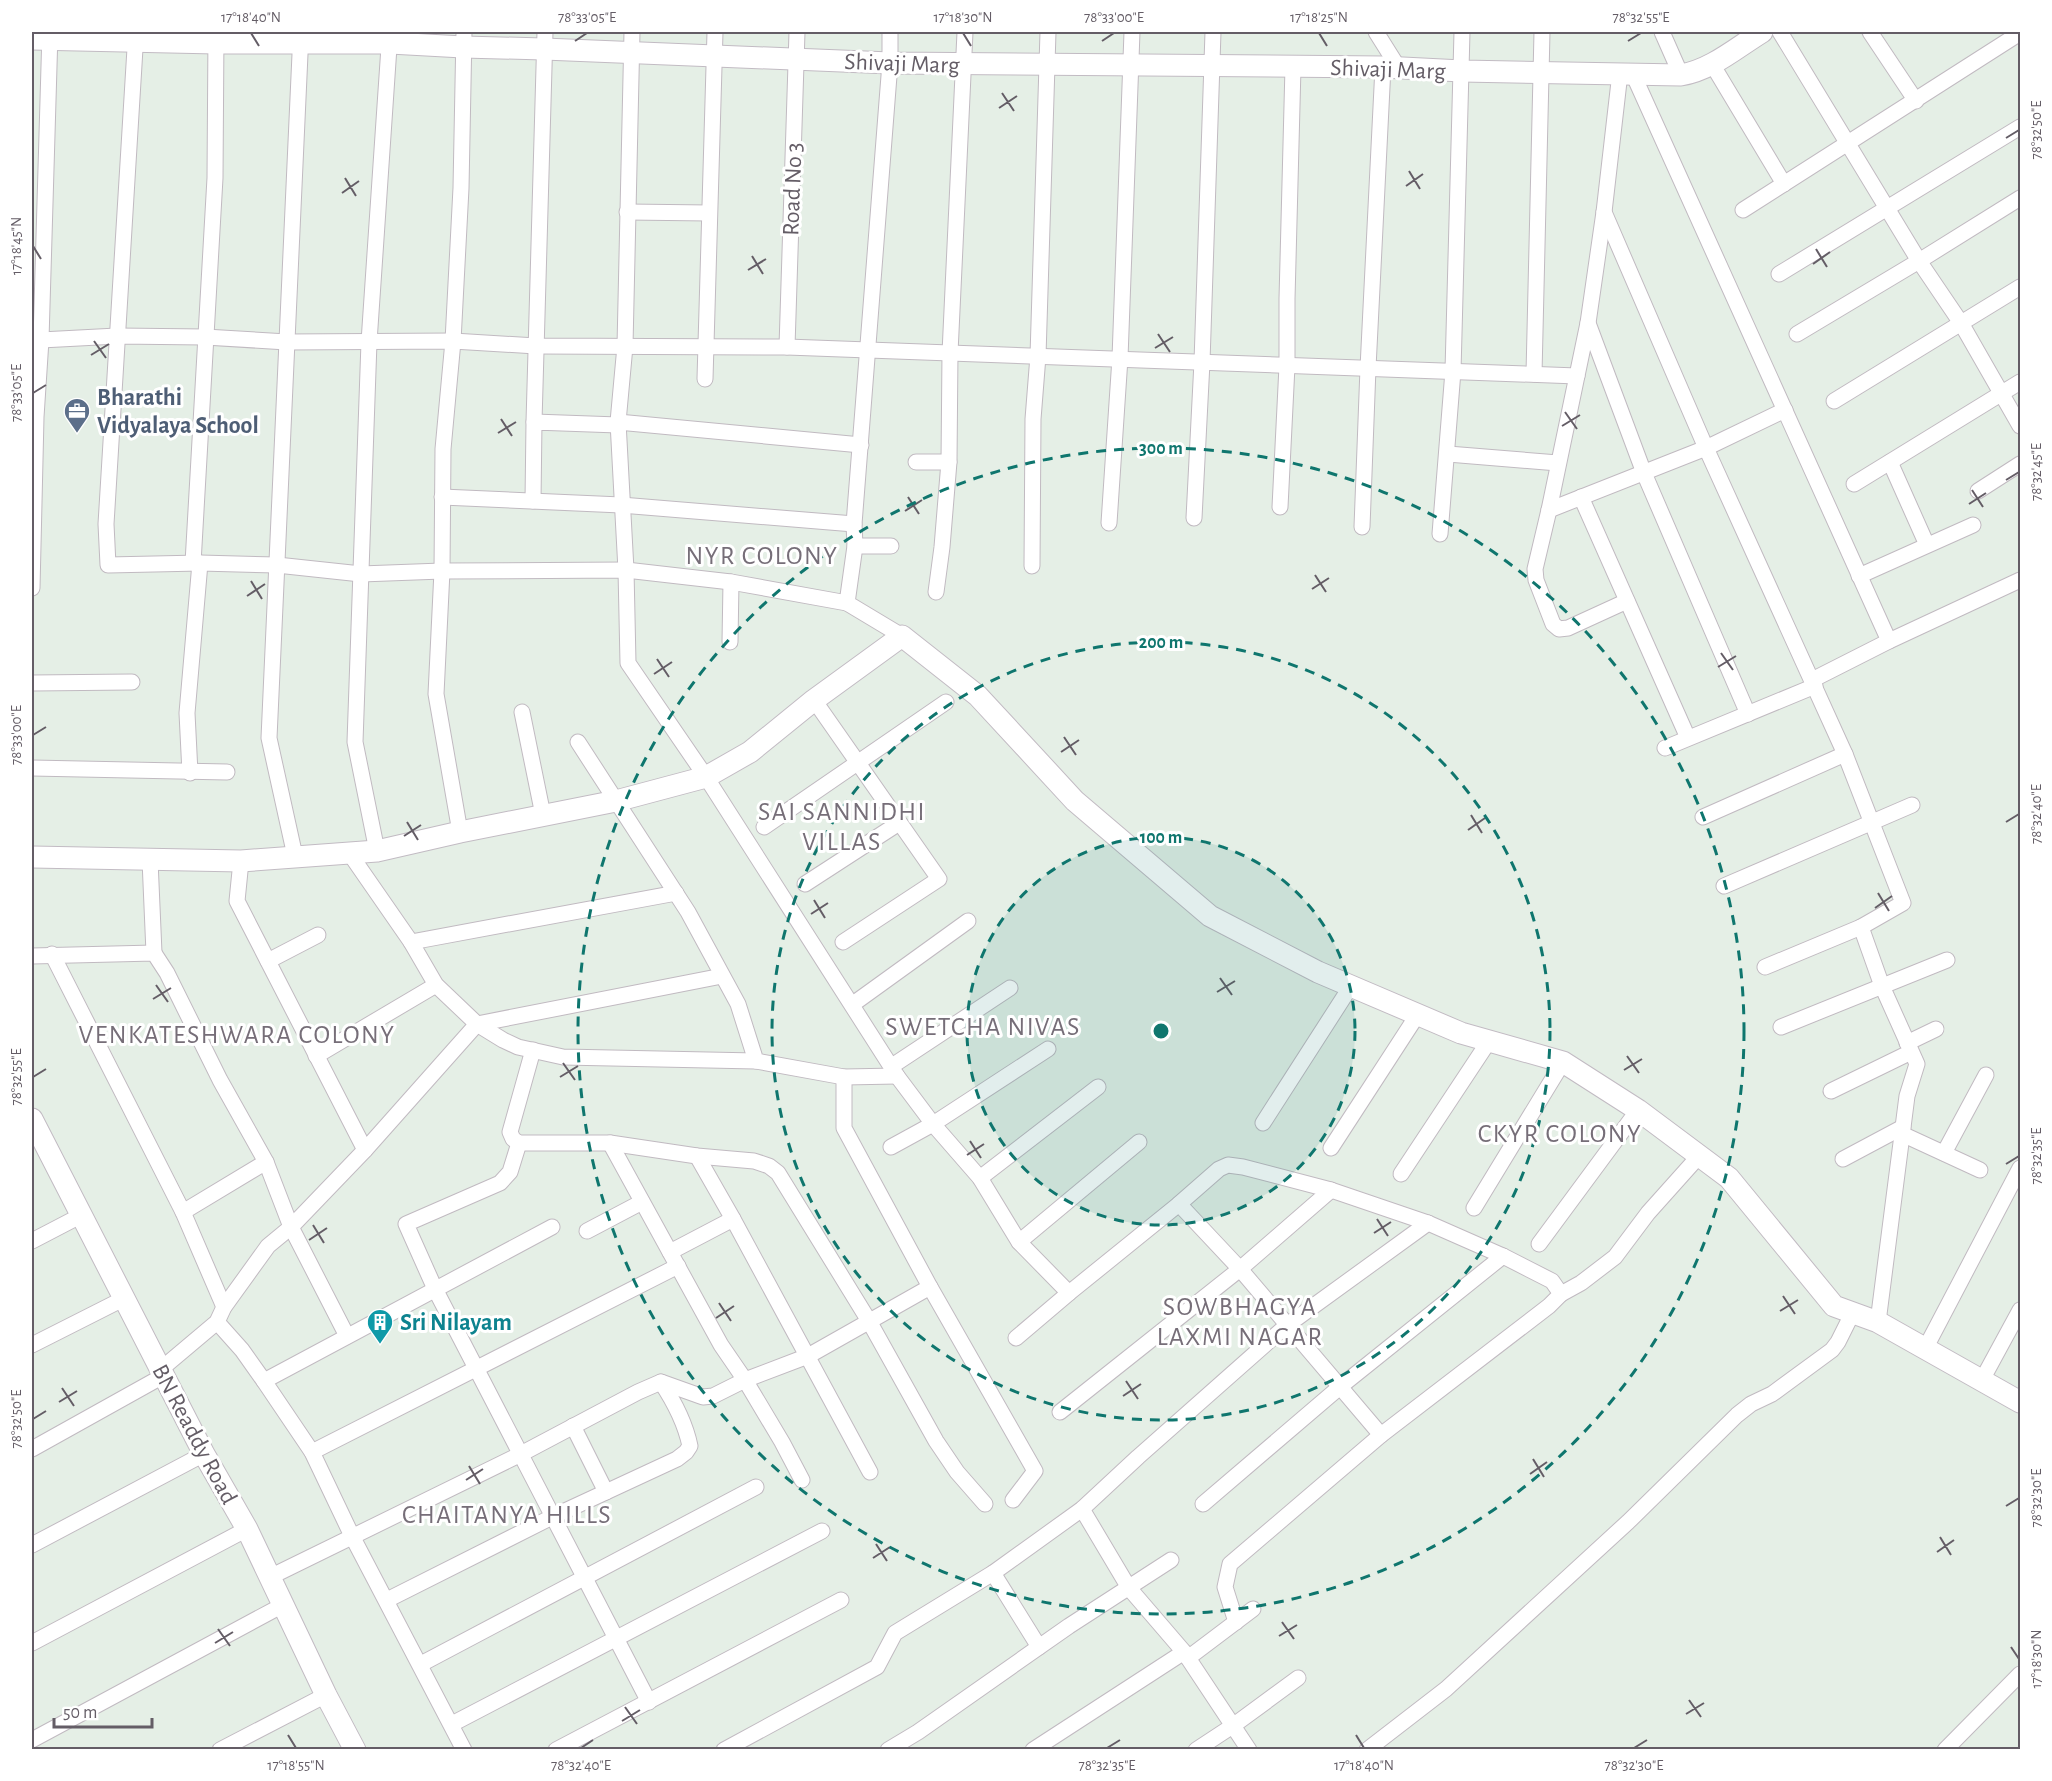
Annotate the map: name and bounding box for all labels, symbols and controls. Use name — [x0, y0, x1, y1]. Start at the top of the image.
text: 17°18'40"N — [221, 10, 281, 25]
text: 78°33'05"E — [558, 10, 616, 25]
text: 17°18'30"N — [933, 10, 993, 25]
text: 78°33'00"E — [1084, 10, 1144, 25]
text: 17°18'25"N — [1290, 10, 1348, 25]
text: 78°32'55"E — [1612, 10, 1670, 25]
street label: Shivaji Marg — [844, 50, 960, 78]
street label: Shivaji Marg — [1330, 56, 1446, 84]
text: 78°32'50"E — [2029, 101, 2044, 159]
street label: Road No 3 — [779, 142, 807, 236]
text: 17°18'45"N — [9, 217, 24, 275]
text: 78°33'05"E — [9, 364, 24, 422]
place label: Bharathi Vidyalaya School — [97, 386, 259, 438]
office icon: Bharathi Vidyalaya School — [62, 396, 92, 434]
text: 300 m — [1139, 440, 1183, 458]
text: 78°32'45"E — [2029, 443, 2044, 501]
district label: NYR COLONY — [685, 543, 839, 569]
text: 200 m — [1139, 634, 1183, 652]
text: 78°33'00"E — [9, 705, 24, 765]
text: 78°32'40"E — [2029, 784, 2044, 844]
district label: SAI SANNIDHI VILLAS — [758, 799, 926, 855]
text: 100 m — [1140, 829, 1182, 847]
district label: SWETCHA NIVAS — [885, 1014, 1081, 1040]
centre of rings — [1151, 1021, 1171, 1041]
district label: VENKATESHWARA COLONY — [79, 1022, 395, 1048]
text: 78°32'55"E — [9, 1048, 24, 1106]
district label: CKYR COLONY — [1478, 1121, 1642, 1147]
text: 78°32'35"E — [2029, 1127, 2044, 1185]
district label: SOWBHAGYA LAXMI NAGAR — [1157, 1294, 1323, 1350]
building icon: Sri Nilayam — [365, 1307, 395, 1345]
place label: Sri Nilayam — [400, 1311, 512, 1335]
street label: BN Readdy Road — [147, 1361, 241, 1508]
text: 78°32'50"E — [9, 1390, 24, 1448]
text: 78°32'30"E — [2029, 1469, 2044, 1527]
district label: CHAITANYA HILLS — [402, 1502, 612, 1528]
text: 17°18'30"N — [2029, 1629, 2044, 1689]
scale bar — [54, 1691, 152, 1729]
text: 50 m — [63, 1704, 97, 1722]
text: 17°18'55"N — [267, 1758, 325, 1773]
text: 78°32'40"E — [551, 1758, 611, 1773]
text: 78°32'35"E — [1078, 1758, 1136, 1773]
text: 17°18'40"N — [1334, 1758, 1394, 1773]
text: 78°32'30"E — [1605, 1758, 1663, 1773]

